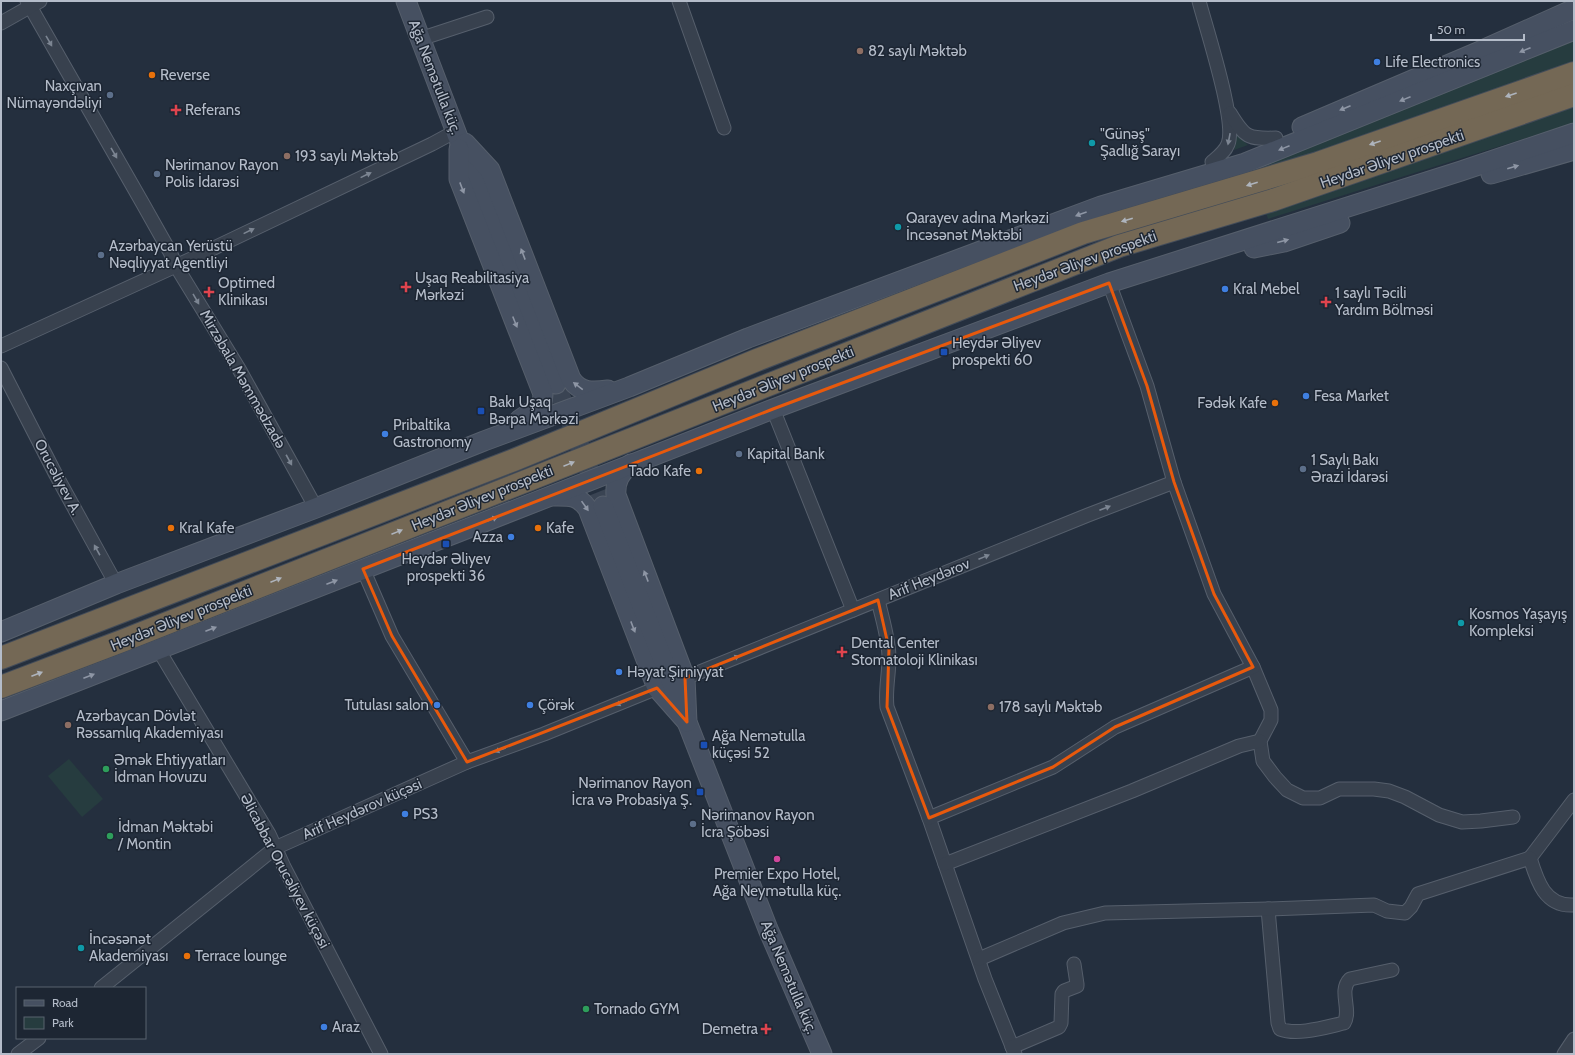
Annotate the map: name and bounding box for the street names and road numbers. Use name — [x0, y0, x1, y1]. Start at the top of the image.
street label: Ağa Nemətulla küç. — [405, 17, 465, 137]
street label: Heydər Əliyev prospekti — [1318, 126, 1466, 192]
street label: Heydər Əliyev prospekti — [1011, 227, 1159, 295]
street label: Mirzəbala Məmmədzadə — [196, 307, 290, 452]
street label: Heydər Əliyev prospekti — [710, 342, 856, 416]
street label: Orucəliyev A. — [30, 436, 86, 518]
street label: Heydər Əliyev prospekti — [409, 461, 555, 535]
street label: Arif Heydərov — [885, 554, 973, 604]
street label: Heydər Əliyev prospekti — [108, 581, 254, 655]
street label: Arif Heydərov küçəsi — [300, 775, 424, 843]
street label: Əlicabbar Orucəliyev küçəsi — [237, 791, 333, 951]
street label: Ağa Nemətulla küç. — [757, 918, 821, 1036]

